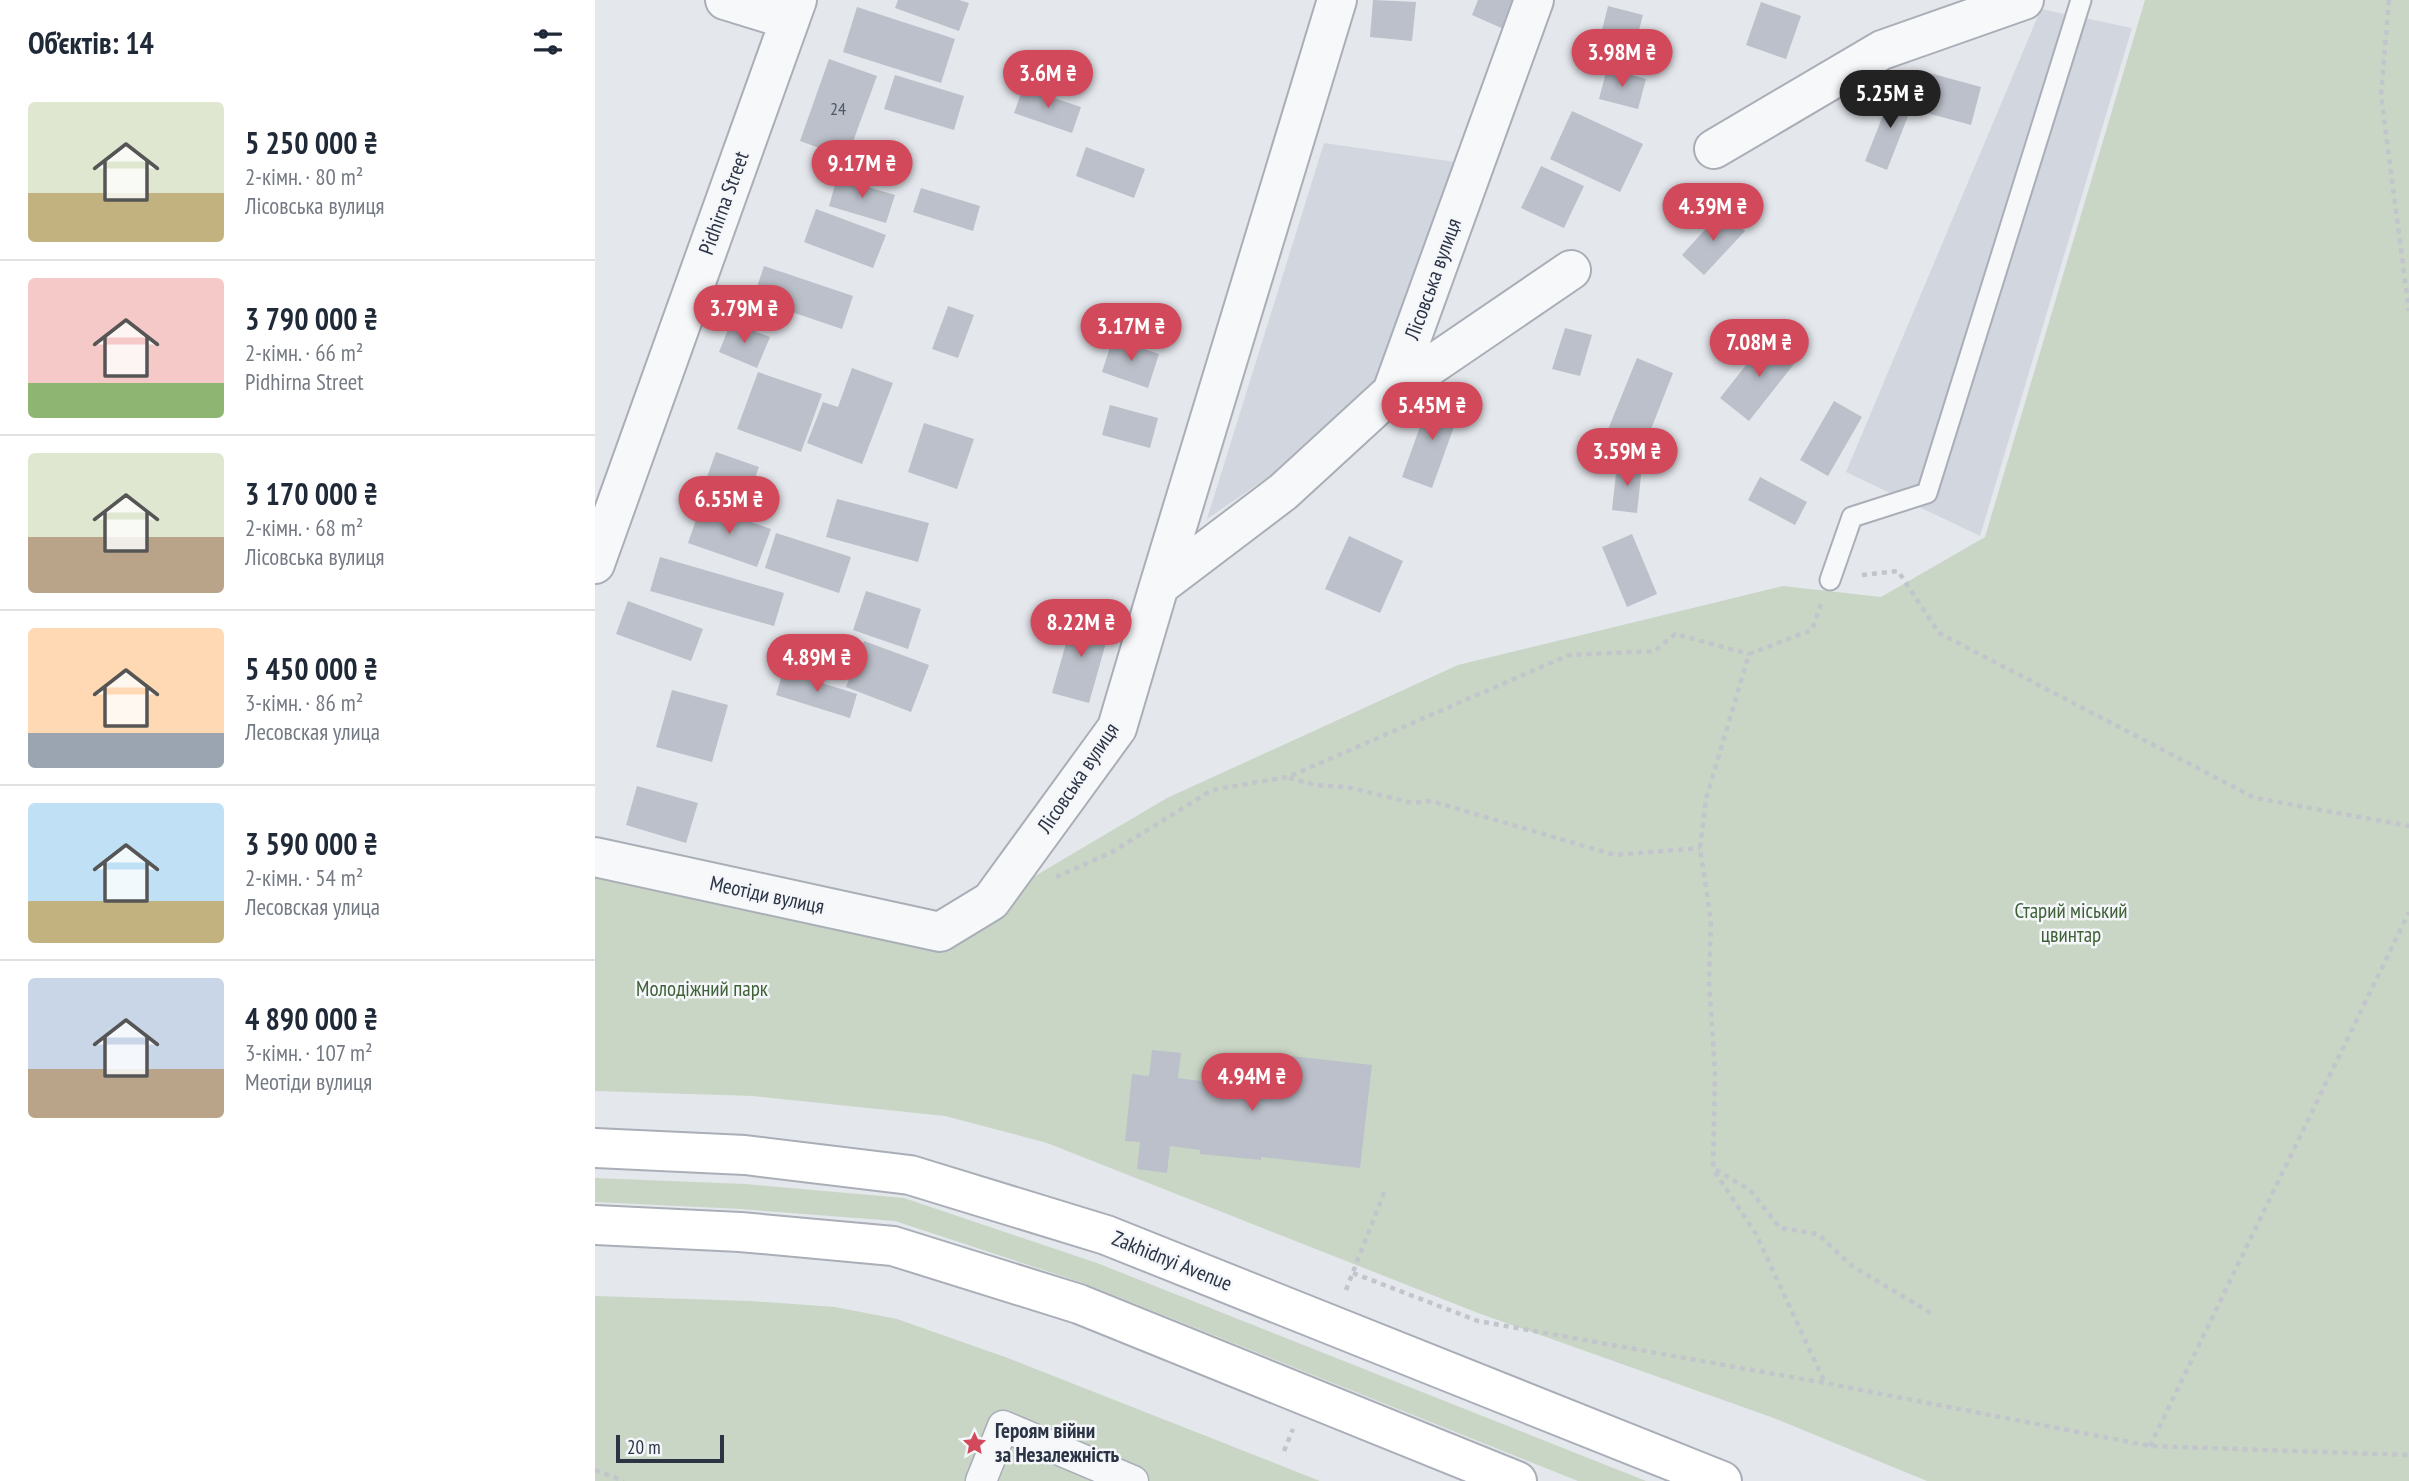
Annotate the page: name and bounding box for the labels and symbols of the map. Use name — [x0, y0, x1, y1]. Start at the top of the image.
pin: 3.98M ₴ — [1557, 29, 1687, 89]
pin: 3.6M ₴ — [991, 50, 1105, 110]
pin: 5.25M ₴ — [1825, 71, 1955, 130]
house number: 24 — [830, 97, 846, 120]
pin: 9.17M ₴ — [797, 140, 927, 200]
street label: Pidhirna Street — [692, 147, 755, 258]
pin: 4.39M ₴ — [1648, 184, 1778, 243]
street label: Лісовська вулиця — [1398, 214, 1467, 344]
pin: 3.79M ₴ — [679, 286, 809, 345]
pin: 3.17M ₴ — [1066, 304, 1196, 363]
pin: 7.08M ₴ — [1694, 320, 1824, 379]
pin: 5.45M ₴ — [1367, 382, 1497, 442]
pin: 3.59M ₴ — [1562, 428, 1692, 488]
pin: 6.55M ₴ — [664, 476, 794, 536]
pin: 8.22M ₴ — [1016, 600, 1146, 659]
pin: 4.89M ₴ — [752, 634, 882, 694]
street label: Лісовська вулиця — [1030, 717, 1124, 839]
street label: Меотіди вулиця — [707, 869, 827, 920]
park label: Старий міський цвинтар — [2014, 897, 2128, 948]
park label: Молодіжний парк — [636, 975, 768, 1002]
pin: 4.94M ₴ — [1187, 1054, 1317, 1113]
street label: Zakhidnyi Avenue — [1108, 1224, 1236, 1297]
place label: Героям війни за Незалежність — [995, 1417, 1120, 1468]
place icon: Героям війни за Незалежність — [961, 1429, 989, 1457]
scale bar — [616, 1432, 725, 1464]

